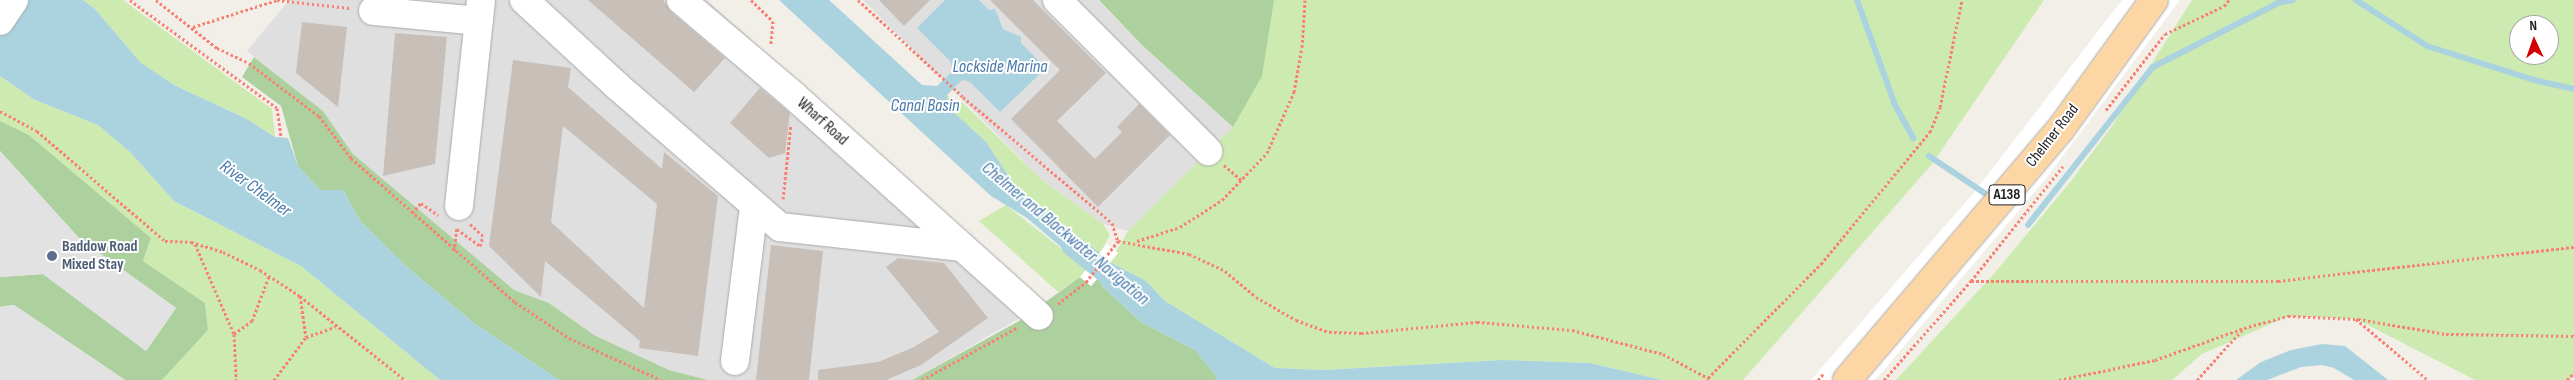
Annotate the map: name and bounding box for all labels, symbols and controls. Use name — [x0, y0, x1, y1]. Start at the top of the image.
north arrow — [2509, 15, 2559, 65]
text: N — [2529, 17, 2537, 34]
water label: Lockside Marina — [952, 56, 1048, 78]
street label: Wharf Road — [793, 94, 851, 150]
water label: Canal Basin — [891, 95, 959, 117]
street label: Chelmer Road — [2022, 101, 2084, 171]
water label: River Chelmer — [215, 156, 295, 222]
water label: Chelmer and Blackwater Navigation — [977, 158, 1153, 310]
road number: A138 — [1988, 182, 2026, 208]
place label: Baddow Road Mixed Stay — [62, 237, 137, 275]
marker: Baddow Road Mixed Stay — [46, 250, 58, 262]

